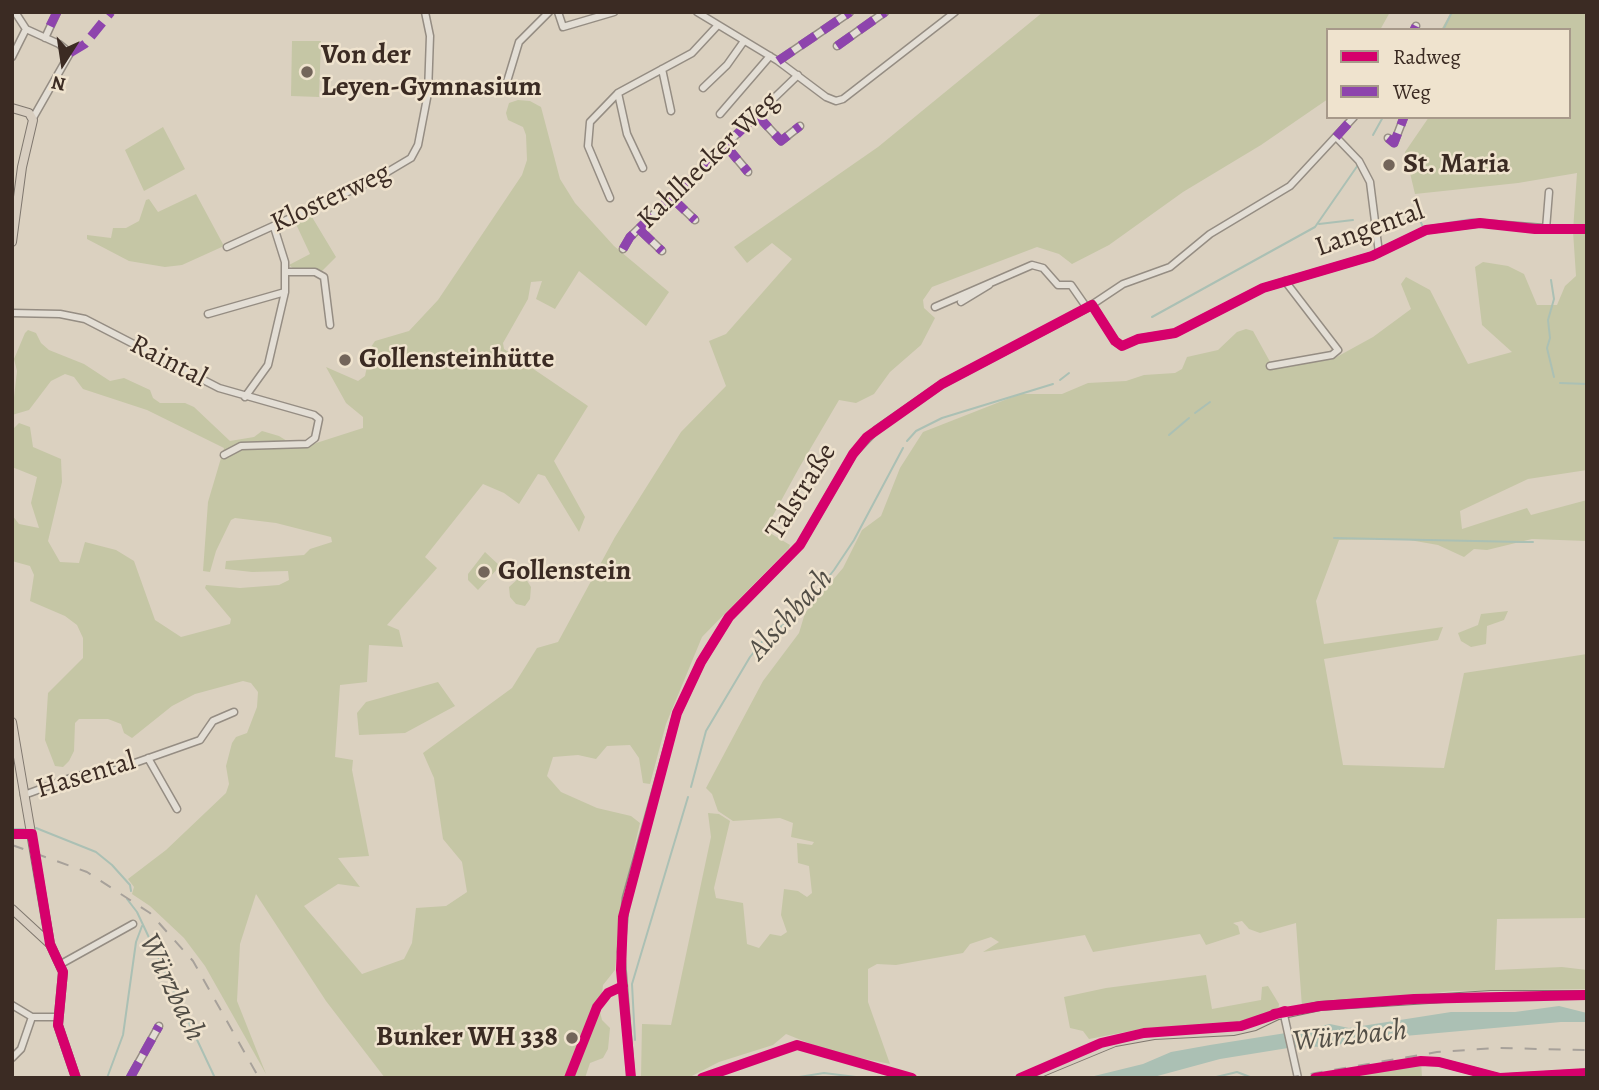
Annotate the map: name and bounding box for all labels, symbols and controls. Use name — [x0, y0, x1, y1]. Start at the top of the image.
north arrow — [28, 28, 98, 98]
legend — [1326, 28, 1571, 119]
place label: Von der Leyen-Gymnasium — [321, 39, 542, 105]
text: Radweg — [1393, 43, 1461, 71]
marker: Von der Leyen-Gymnasium — [299, 64, 315, 80]
text: N — [49, 69, 68, 98]
text: Weg — [1393, 78, 1431, 106]
street label: Kahlhecker Weg — [631, 85, 787, 237]
place label: St. Maria — [1403, 148, 1510, 182]
street label: Klosterweg — [266, 157, 396, 241]
marker: St. Maria — [1381, 157, 1397, 173]
street label: Langental — [1311, 195, 1429, 265]
street label: Raintal — [124, 328, 212, 396]
place label: Gollensteinhütte — [359, 343, 554, 377]
marker: Gollensteinhütte — [337, 352, 353, 368]
street label: Talstraße — [759, 438, 845, 546]
place label: Gollenstein — [498, 555, 631, 589]
water label: Alschbach — [740, 562, 842, 668]
marker: Gollenstein — [476, 564, 492, 580]
street label: Hasental — [32, 745, 140, 807]
water label: Würzbach — [130, 928, 212, 1048]
water label: Würzbach — [1291, 1013, 1409, 1061]
place label: Bunker WH 338 — [376, 1021, 558, 1055]
marker: Bunker WH 338 — [564, 1030, 580, 1046]

